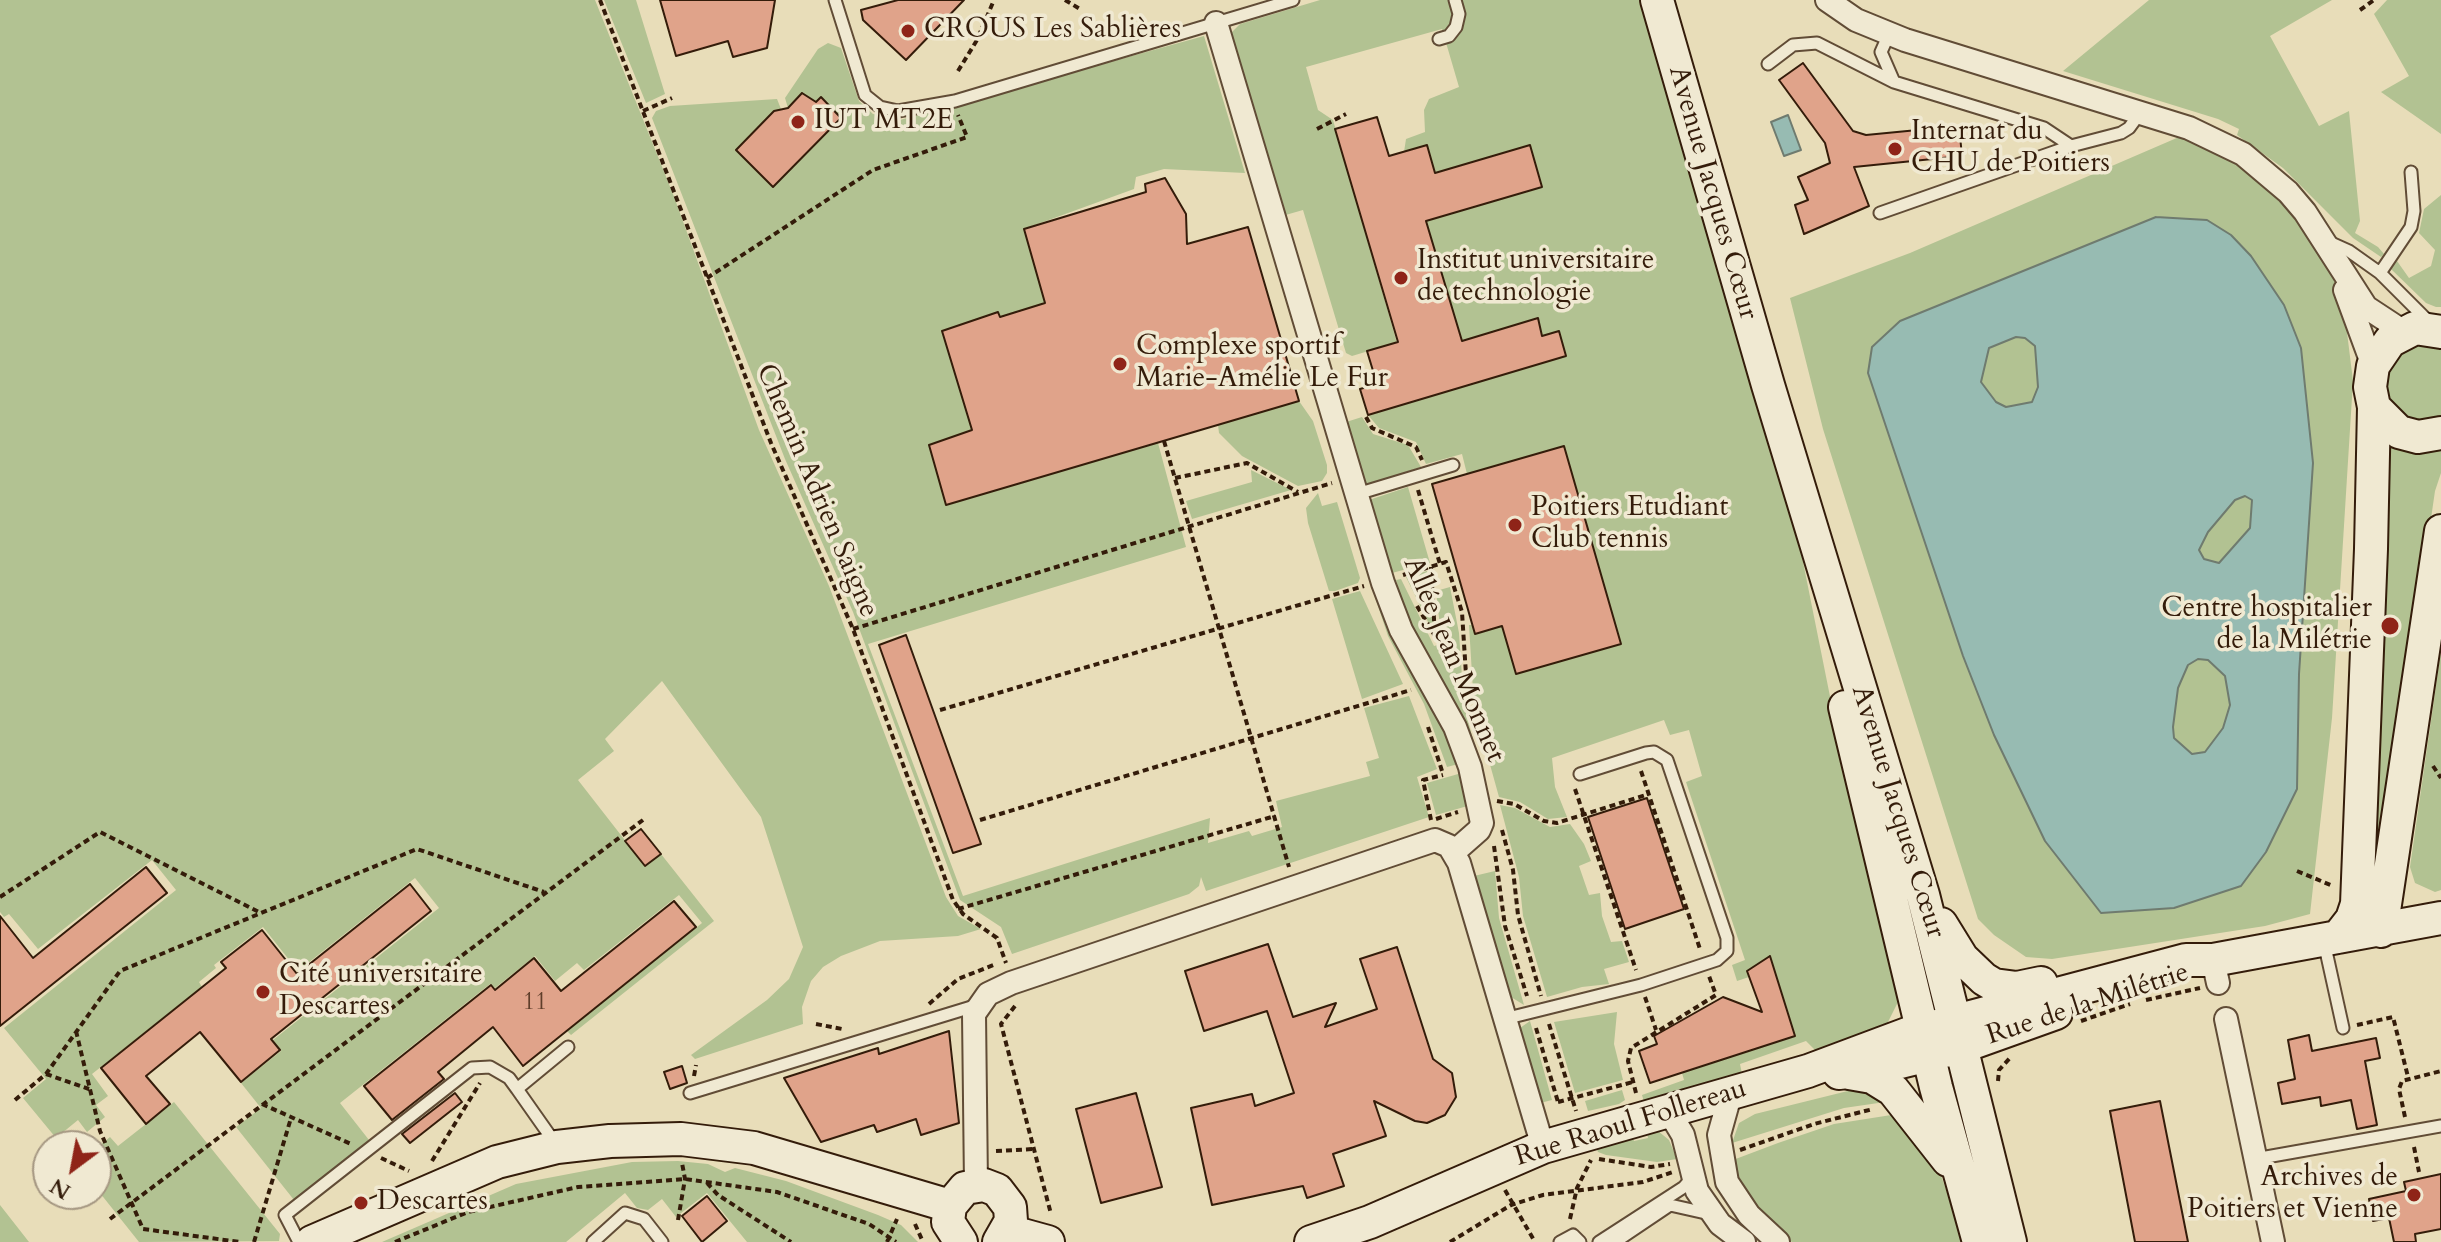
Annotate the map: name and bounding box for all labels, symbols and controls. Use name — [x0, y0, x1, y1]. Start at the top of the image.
place label: CROUS Les Sablières — [924, 14, 1181, 48]
marker: CROUS Les Sablières — [899, 22, 917, 40]
street label: Avenue Jacques Cœur — [1660, 62, 1764, 324]
place label: IUT MT2E — [814, 105, 953, 139]
marker: IUT MT2E — [789, 113, 807, 131]
place label: Internat du CHU de Poitiers — [1911, 116, 2110, 182]
marker: Internat du CHU de Poitiers — [1886, 140, 1904, 158]
place label: Institut universitaire de technologie — [1417, 245, 1654, 311]
marker: Institut universitaire de technologie — [1392, 269, 1410, 287]
place label: Complexe sportif Marie-Amélie Le Fur — [1136, 331, 1388, 397]
marker: Complexe sportif Marie-Amélie Le Fur — [1111, 355, 1129, 373]
street label: Chemin Adrien Saigne — [747, 359, 885, 623]
place label: Poitiers Etudiant Club tennis — [1531, 492, 1728, 558]
marker: Poitiers Etudiant Club tennis — [1506, 516, 1524, 534]
street label: Allée Jean Monnet — [1395, 552, 1511, 768]
place label: Centre hospitalier de la Milétrie — [2161, 593, 2372, 659]
marker: Centre hospitalier de la Milétrie — [2379, 615, 2401, 637]
street label: Avenue Jacques Cœur — [1843, 682, 1951, 942]
street label: Rue de la Milétrie — [1983, 956, 2193, 1054]
place label: Cité universitaire Descartes — [279, 959, 483, 1025]
marker: Cité universitaire Descartes — [254, 983, 272, 1001]
house number: 11 — [523, 989, 547, 1017]
street label: Rue Raoul Follereau — [1511, 1073, 1751, 1175]
north arrow — [32, 1130, 112, 1210]
place label: Archives de Poitiers et Vienne — [2187, 1162, 2398, 1228]
text: N — [44, 1171, 76, 1206]
place label: Descartes — [377, 1186, 488, 1220]
marker: Archives de Poitiers et Vienne — [2405, 1186, 2423, 1204]
marker: Descartes — [352, 1194, 370, 1212]

